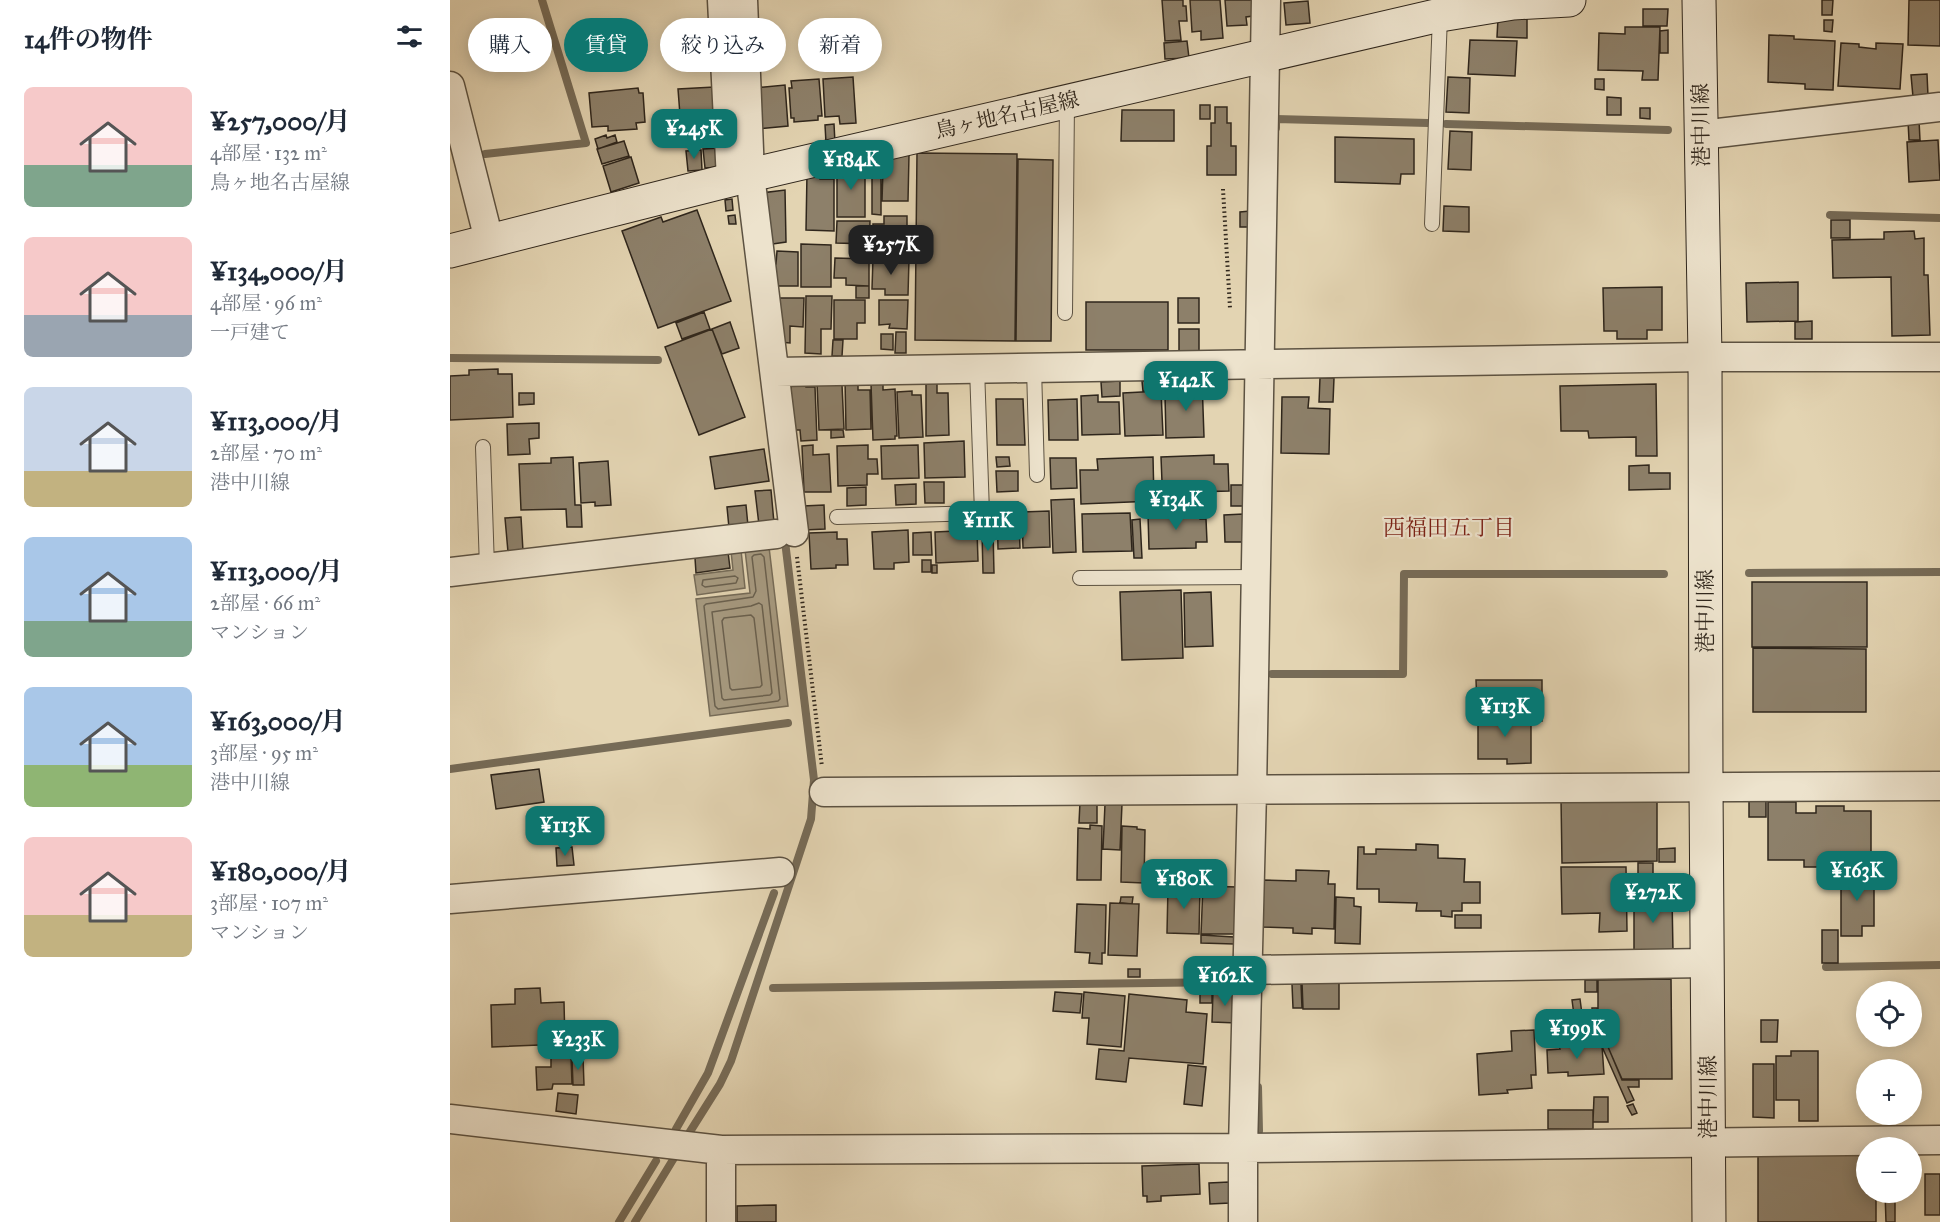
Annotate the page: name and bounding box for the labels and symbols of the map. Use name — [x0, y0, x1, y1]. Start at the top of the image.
street label: 港中川線 — [1687, 83, 1715, 167]
street label: 鳥ヶ地名古屋線 — [932, 86, 1082, 144]
pin: ¥245K — [652, 109, 736, 160]
pin: ¥184K — [809, 140, 893, 191]
pin: ¥257K — [849, 225, 933, 276]
pin: ¥142K — [1144, 361, 1228, 412]
pin: ¥134K — [1134, 480, 1218, 531]
pin: ¥111K — [946, 501, 1030, 552]
district label: 西福田五丁目 — [1383, 514, 1515, 541]
street label: 港中川線 — [1692, 569, 1718, 653]
pin: ¥113K — [1463, 687, 1547, 738]
pin: ¥113K — [523, 806, 607, 857]
pin: ¥163K — [1815, 851, 1899, 902]
pin: ¥180K — [1142, 859, 1226, 910]
pin: ¥272K — [1611, 873, 1695, 924]
pin: ¥162K — [1183, 956, 1267, 1007]
pin: ¥199K — [1535, 1009, 1619, 1060]
pin: ¥233K — [536, 1020, 620, 1071]
street label: 港中川線 — [1695, 1055, 1721, 1139]

